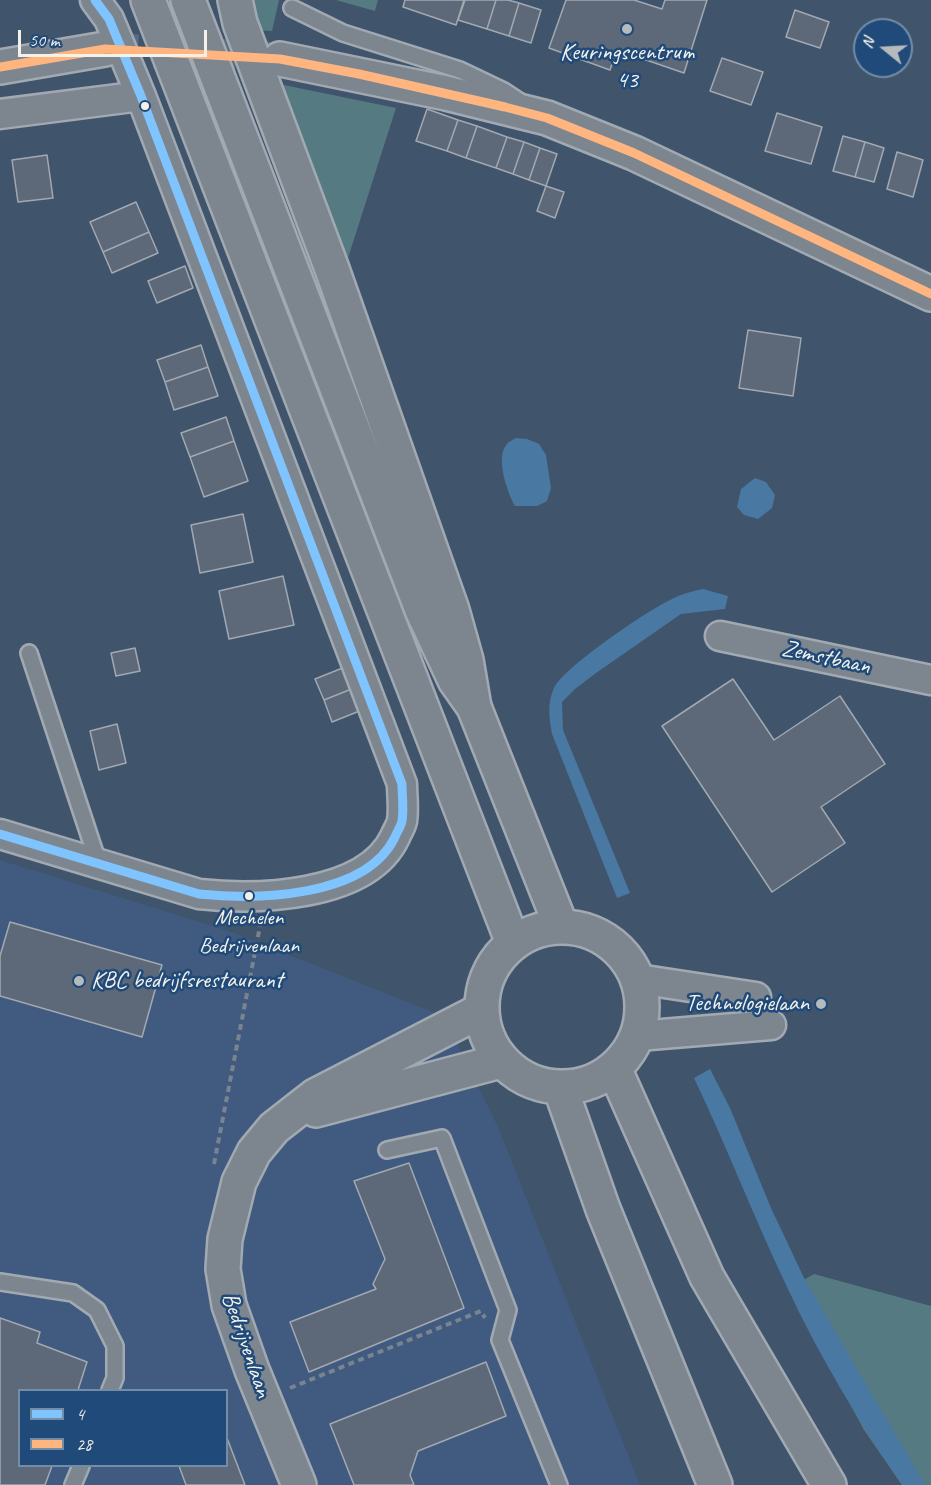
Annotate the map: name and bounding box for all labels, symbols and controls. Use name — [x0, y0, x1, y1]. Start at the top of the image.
scale bar — [21, 18, 210, 56]
north arrow — [853, 18, 913, 78]
marker: Keuringscentrum 43 — [620, 22, 634, 36]
text: 50 m — [29, 29, 60, 51]
text: N — [857, 35, 879, 51]
place label: Keuringscentrum 43 — [560, 39, 694, 95]
unlabelled marker — [139, 100, 151, 112]
street label: Zemstbaan — [779, 635, 873, 681]
marker: Mechelen Bedrijvenlaan — [243, 890, 255, 902]
place label: Mechelen Bedrijvenlaan — [199, 905, 299, 956]
place label: KBC bedrijfsrestaurant — [91, 967, 283, 995]
marker: KBC bedrijfsrestaurant — [72, 974, 86, 988]
place label: Technologielaan — [685, 990, 809, 1018]
marker: Technologielaan — [814, 997, 828, 1011]
street label: Bedrijvenlaan — [215, 1289, 277, 1401]
legend — [18, 1389, 228, 1467]
text: 4 — [76, 1403, 84, 1425]
text: 28 — [76, 1433, 92, 1455]

